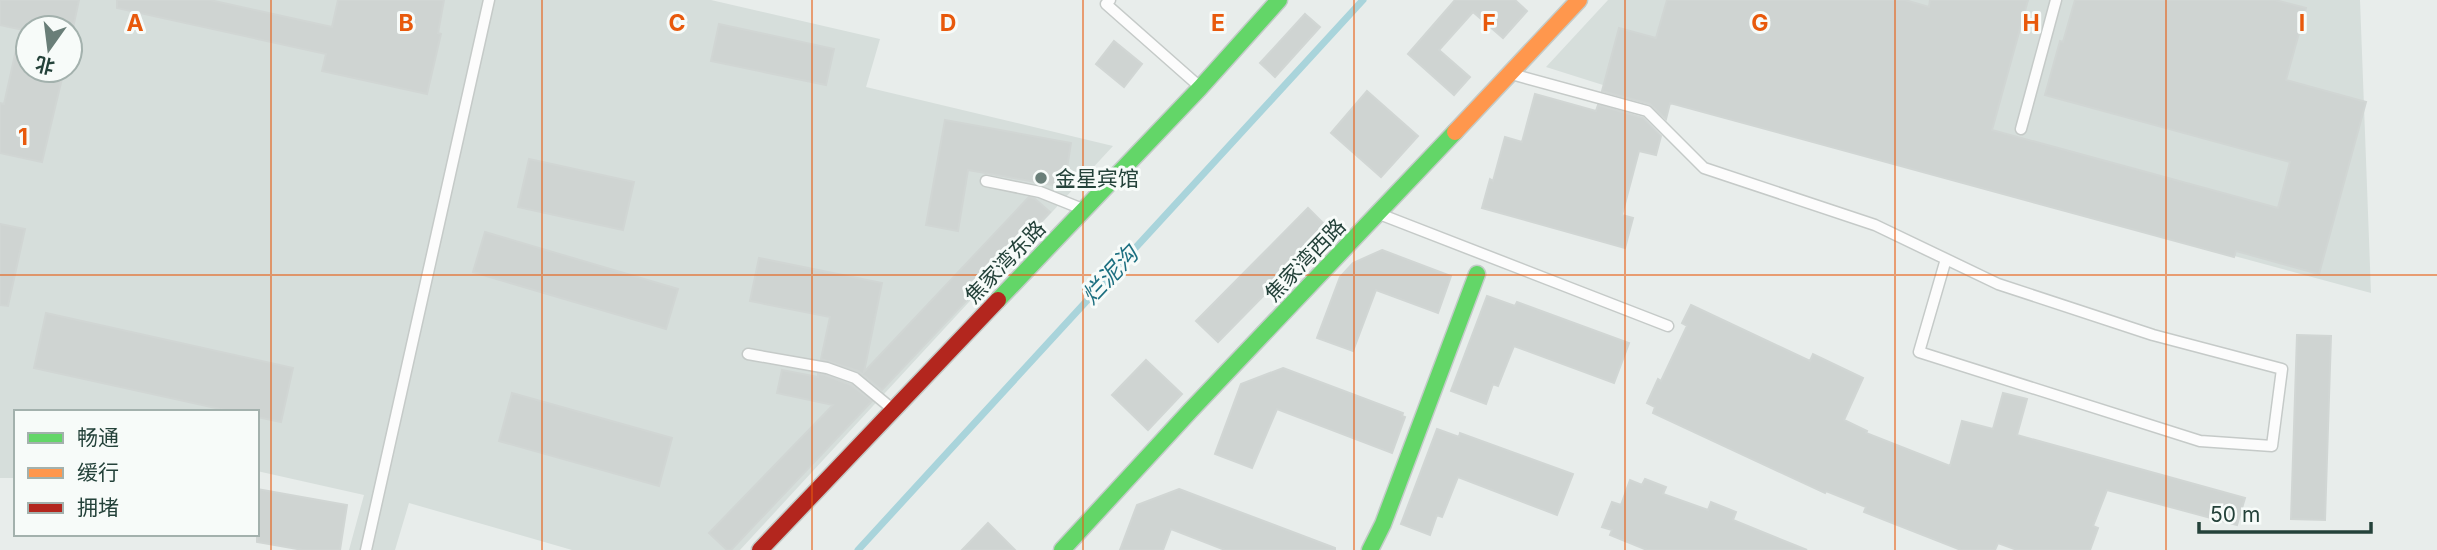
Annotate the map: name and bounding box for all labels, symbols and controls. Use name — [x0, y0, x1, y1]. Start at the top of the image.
text: A — [126, 9, 144, 37]
text: B — [398, 9, 414, 37]
text: C — [668, 9, 686, 37]
text: D — [940, 9, 956, 37]
text: E — [1211, 9, 1225, 37]
text: F — [1482, 9, 1496, 37]
text: G — [1751, 9, 1769, 37]
text: H — [2022, 9, 2040, 37]
text: I — [2299, 9, 2305, 37]
north arrow — [14, 14, 84, 84]
text: 北 — [33, 52, 57, 78]
text: 1 — [18, 123, 28, 151]
place label: 金星宾馆 — [1055, 166, 1139, 191]
marker: 金星宾馆 — [1033, 170, 1049, 186]
street label: 焦家湾西路 — [1260, 214, 1350, 306]
street label: 焦家湾东路 — [960, 216, 1050, 308]
water label: 烂泥沟 — [1076, 238, 1146, 310]
legend — [14, 410, 259, 536]
text: 畅通 — [77, 425, 119, 450]
text: 缓行 — [77, 460, 119, 485]
scale bar — [2199, 490, 2370, 534]
text: 拥堵 — [77, 495, 119, 520]
text: 50 m — [2210, 502, 2260, 527]

